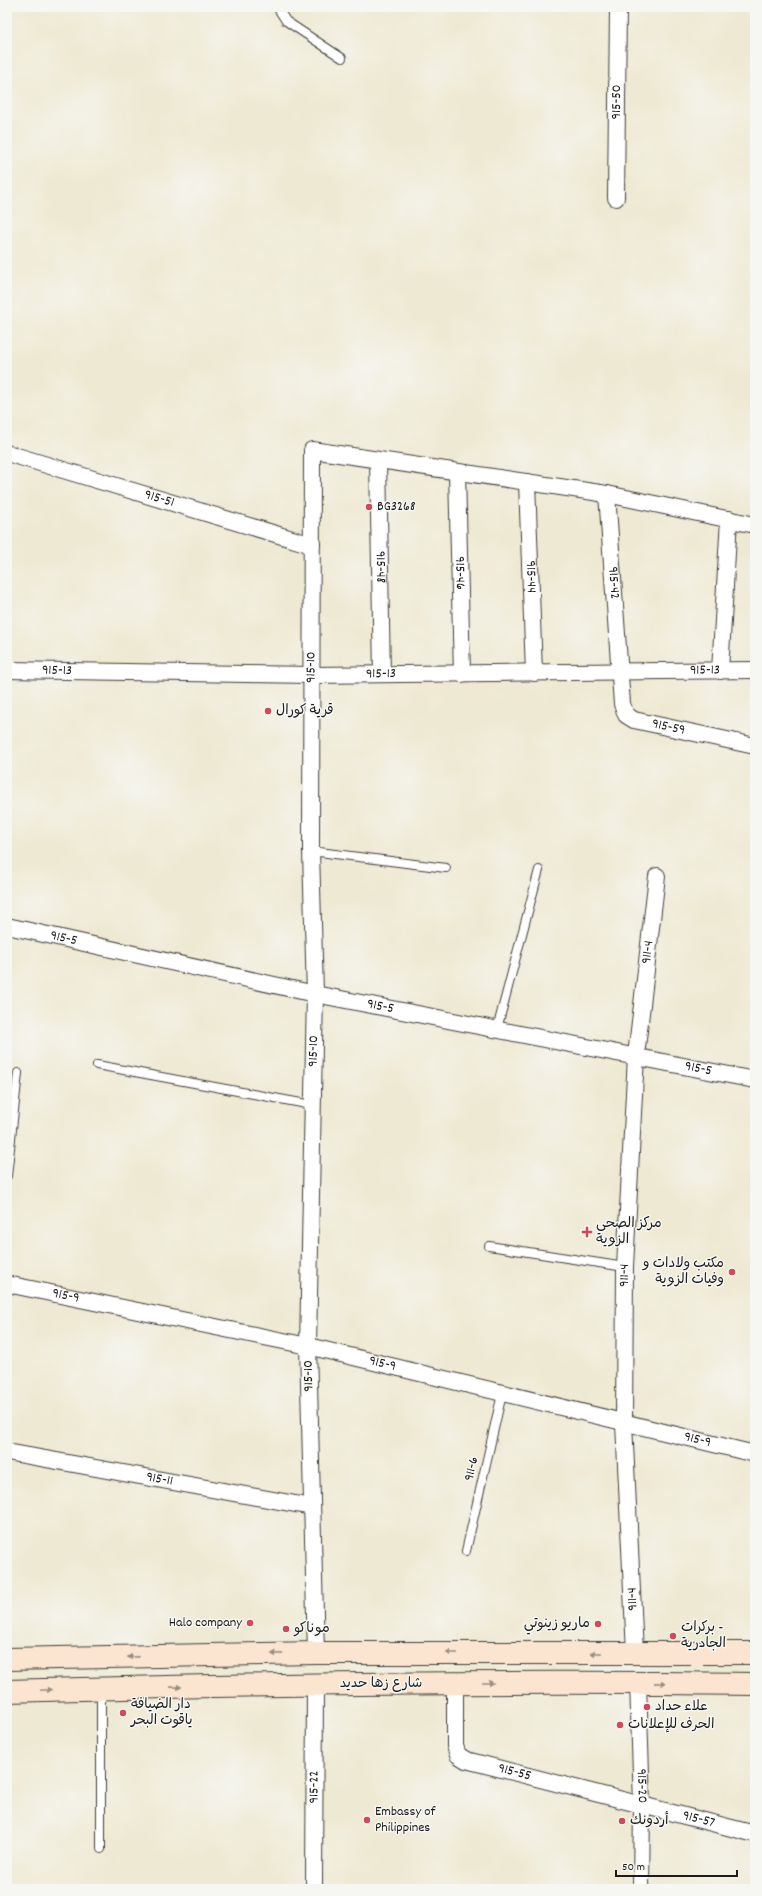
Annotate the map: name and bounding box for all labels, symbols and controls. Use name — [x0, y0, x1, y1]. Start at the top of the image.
street label: 915-50 — [607, 84, 627, 120]
street label: 915-51 — [142, 485, 177, 513]
place label: BG3268 — [377, 497, 416, 517]
marker: BG3268 — [364, 502, 374, 512]
street label: 915-48 — [370, 551, 390, 584]
street label: 915-46 — [449, 556, 470, 590]
street label: 915-44 — [520, 560, 541, 593]
street label: 915-42 — [602, 566, 624, 600]
street label: 915-10 — [301, 651, 321, 683]
street label: 915-13 — [690, 660, 720, 681]
street label: 915-13 — [42, 661, 72, 681]
street label: 915-13 — [366, 664, 396, 684]
place label: قرية كورال — [276, 701, 334, 721]
marker: قرية كورال — [263, 706, 273, 716]
street label: 915-59 — [650, 714, 687, 741]
street label: 915-5 — [48, 926, 79, 951]
street label: 911-4 — [637, 940, 659, 965]
street label: 915-5 — [365, 994, 396, 1019]
street label: 915-10 — [304, 1035, 324, 1067]
street label: 915-5 — [683, 1056, 714, 1081]
place label: مركز الصحي الزوية — [596, 1214, 662, 1250]
marker: مركز الصحي الزوية — [581, 1226, 593, 1238]
place label: مكتب ولادات و وفيات الزوية — [642, 1254, 724, 1290]
street label: 911-4 — [615, 1263, 635, 1287]
marker: مكتب ولادات و وفيات الزوية — [727, 1267, 737, 1277]
street label: 915-9 — [50, 1284, 81, 1309]
street label: 915-9 — [367, 1351, 398, 1377]
street label: 915-10 — [299, 1360, 319, 1392]
street label: 915-9 — [682, 1427, 713, 1453]
street label: 911-6 — [460, 1455, 484, 1483]
street label: 915-11 — [145, 1467, 175, 1492]
street label: 911-4 — [622, 1587, 644, 1611]
place label: Halo company — [169, 1613, 242, 1633]
place label: ماريو زينوتي — [524, 1614, 590, 1635]
marker: Halo company — [245, 1618, 255, 1628]
place label: بركرات - الجادرية — [681, 1618, 726, 1654]
place label: موناكو — [293, 1619, 330, 1639]
marker: ماريو زينوتي — [593, 1619, 603, 1629]
marker: موناكو — [281, 1624, 291, 1634]
marker: بركرات - الجادرية — [668, 1631, 678, 1641]
one-way arrow — [445, 1650, 458, 1656]
one-way arrow — [589, 1650, 602, 1656]
one-way arrow — [270, 1651, 283, 1657]
one-way arrow — [127, 1653, 139, 1660]
street label: شارع زها حديد — [340, 1674, 422, 1694]
one-way arrow — [482, 1680, 495, 1686]
one-way arrow — [654, 1680, 667, 1686]
one-way arrow — [170, 1684, 183, 1690]
one-way arrow — [40, 1687, 53, 1693]
place label: دار الضيافة ياقوت البحر — [130, 1695, 193, 1731]
place label: علاء حداد — [655, 1697, 708, 1717]
marker: علاء حداد — [642, 1702, 652, 1712]
marker: دار الضيافة ياقوت البحر — [118, 1708, 128, 1718]
place label: الحرف للإعلانات — [628, 1715, 714, 1735]
marker: الحرف للإعلانات — [615, 1720, 625, 1730]
street label: 915-55 — [496, 1759, 533, 1786]
street label: 915-20 — [631, 1768, 652, 1804]
street label: 915-22 — [304, 1770, 325, 1804]
place label: Embassy of Philippines — [375, 1802, 436, 1838]
street label: 915-57 — [680, 1806, 717, 1833]
place label: أردونك — [630, 1811, 669, 1831]
marker: Embassy of Philippines — [362, 1815, 372, 1825]
marker: أردونك — [617, 1816, 627, 1826]
scale bar — [616, 1852, 737, 1878]
text: 50 m — [622, 1859, 645, 1876]

